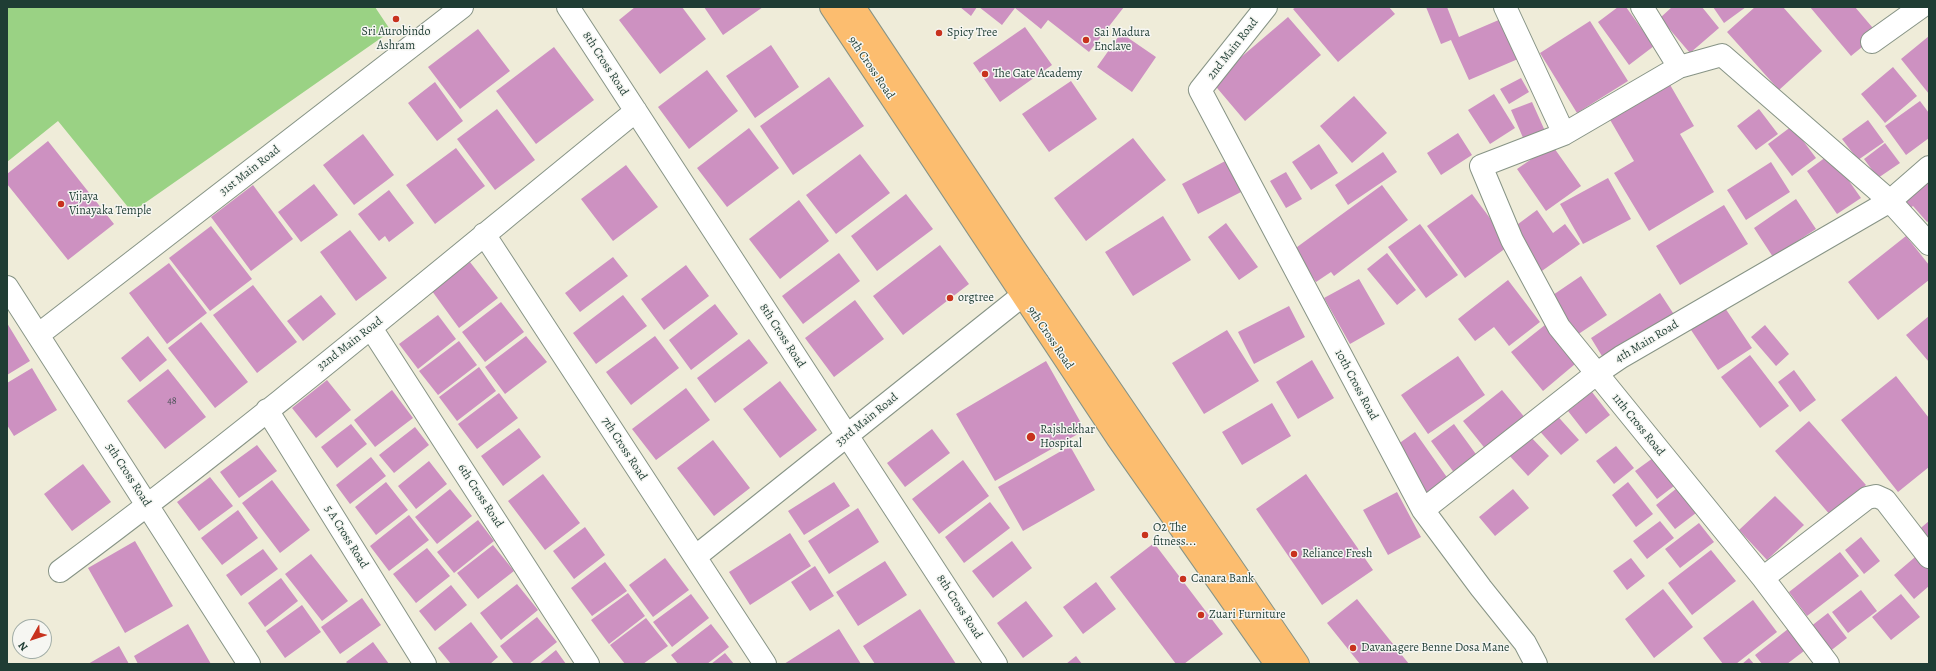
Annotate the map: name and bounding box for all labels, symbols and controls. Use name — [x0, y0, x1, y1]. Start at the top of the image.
marker: Sri Aurobindo Ashram — [391, 14, 401, 24]
street label: 2nd Main Road — [1205, 15, 1261, 83]
place label: Sri Aurobindo Ashram — [362, 25, 430, 53]
place label: Spicy Tree — [947, 26, 997, 40]
place label: Sai Madura Enclave — [1094, 26, 1150, 54]
marker: Spicy Tree — [934, 28, 944, 38]
street label: 8th Cross Road — [579, 29, 631, 99]
street label: 9th Cross Road — [845, 34, 897, 102]
marker: Sai Madura Enclave — [1081, 35, 1091, 45]
place label: The Gate Academy — [993, 67, 1082, 81]
marker: The Gate Academy — [980, 69, 990, 79]
street label: 31st Main Road — [217, 143, 283, 199]
place label: Vijaya Vinayaka Temple — [69, 190, 151, 218]
marker: Vijaya Vinayaka Temple — [56, 199, 66, 209]
place label: orgtree — [958, 291, 994, 305]
marker: orgtree — [945, 293, 955, 303]
street label: 8th Cross Road — [756, 301, 808, 371]
street label: 9th Cross Road — [1024, 304, 1076, 372]
street label: 32nd Main Road — [314, 314, 386, 374]
street label: 4th Main Road — [1613, 318, 1681, 366]
street label: 10th Cross Road — [1331, 347, 1381, 423]
street label: 33rd Main Road — [833, 390, 901, 450]
street label: 11th Cross Road — [1609, 391, 1667, 459]
house number: 48 — [167, 396, 177, 408]
street label: 7th Cross Road — [598, 415, 650, 483]
place label: Rajshekhar Hospital — [1040, 423, 1095, 451]
marker: Rajshekhar Hospital — [1025, 431, 1037, 443]
street label: 5th Cross Road — [102, 441, 154, 509]
street label: 6th Cross Road — [454, 461, 506, 531]
street label: 5 A Cross Road — [321, 503, 371, 571]
place label: O2 The fitness... — [1153, 521, 1196, 549]
marker: O2 The fitness... — [1140, 530, 1150, 540]
place label: Reliance Fresh — [1302, 547, 1372, 561]
marker: Reliance Fresh — [1289, 549, 1299, 559]
street label: 8th Cross Road — [933, 572, 985, 642]
place label: Canara Bank — [1191, 572, 1254, 586]
marker: Canara Bank — [1178, 574, 1188, 584]
place label: Zuari Furniture — [1209, 608, 1286, 622]
marker: Zuari Furniture — [1196, 610, 1206, 620]
north arrow — [12, 619, 52, 659]
text: N — [15, 638, 31, 654]
place label: Davanagere Benne Dosa Mane — [1361, 641, 1509, 655]
marker: Davanagere Benne Dosa Mane — [1348, 643, 1358, 653]

